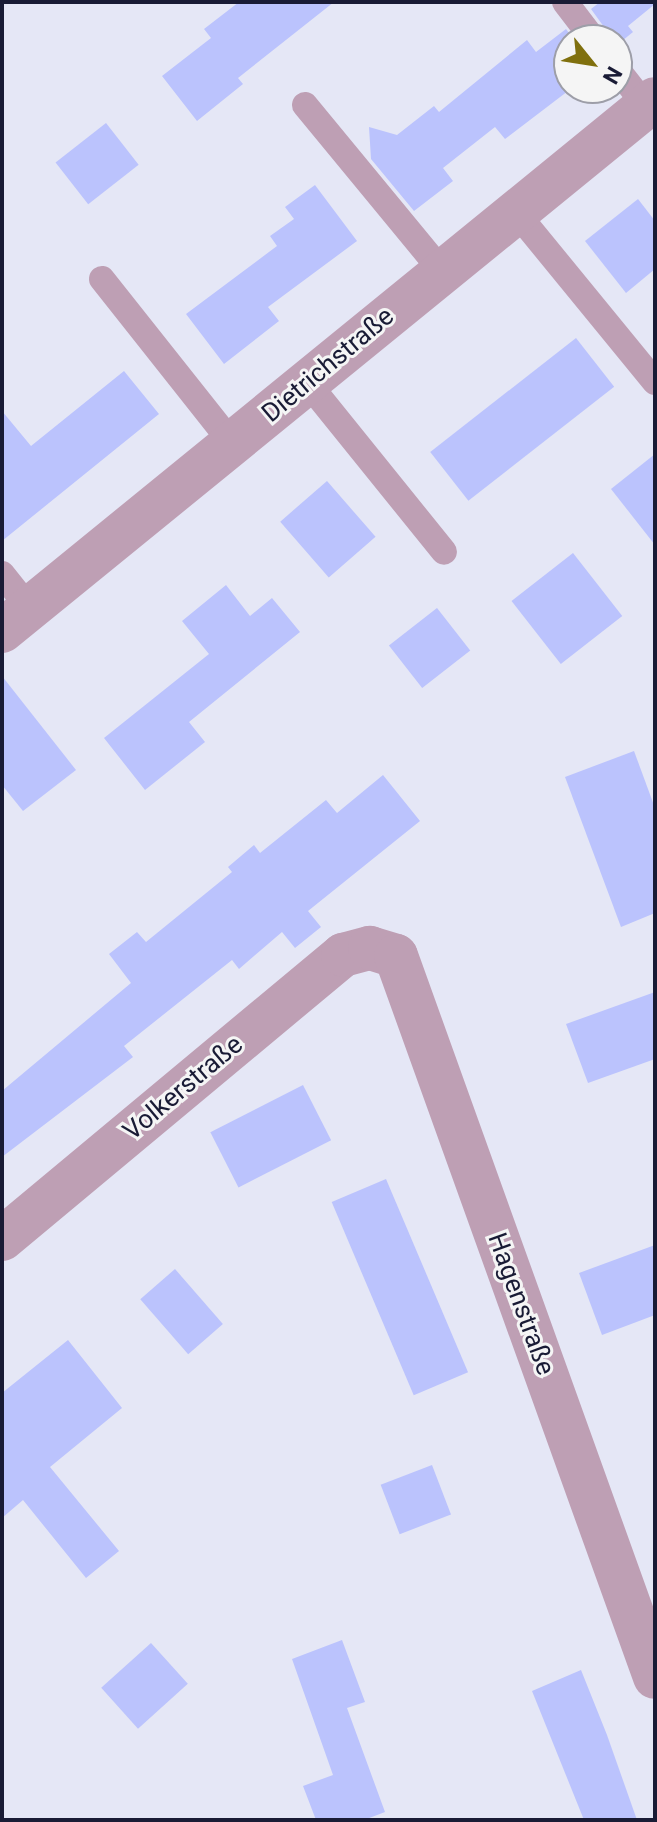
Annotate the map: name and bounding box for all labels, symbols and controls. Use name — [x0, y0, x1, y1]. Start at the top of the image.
north arrow — [553, 24, 633, 104]
text: N — [598, 62, 627, 88]
street label: Dietrichstraße — [256, 301, 400, 429]
street label: Volkerstraße — [117, 1029, 249, 1147]
street label: Hagenstraße — [481, 1229, 561, 1379]

